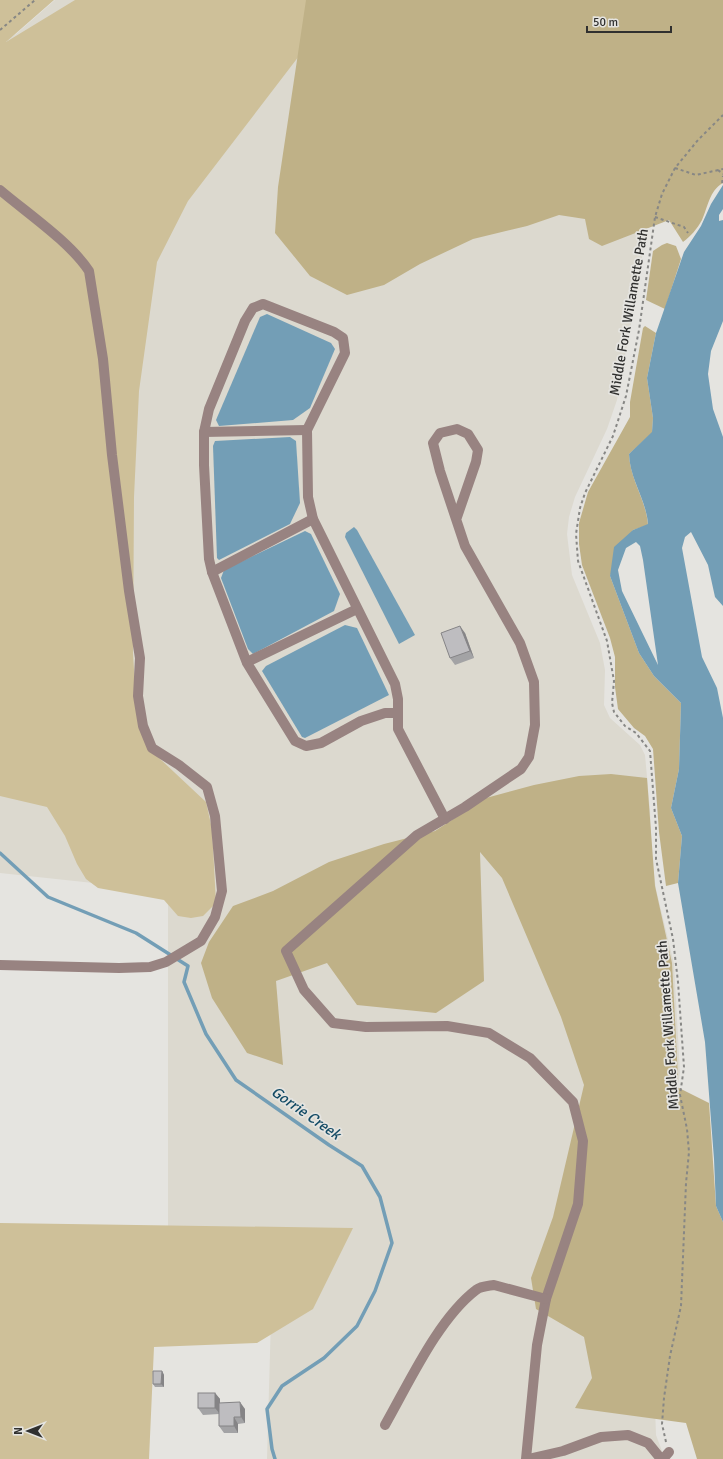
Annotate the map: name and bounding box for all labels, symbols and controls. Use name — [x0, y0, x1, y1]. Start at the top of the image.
scale bar — [587, 8, 671, 34]
text: 50 m — [593, 15, 618, 30]
street label: Middle Fork Willamette Path — [606, 227, 652, 397]
street label: Middle Fork Willamette Path — [654, 940, 682, 1110]
water label: Gorrie Creek — [268, 1083, 345, 1144]
north arrow — [8, 1411, 48, 1451]
text: N — [12, 1427, 25, 1435]

